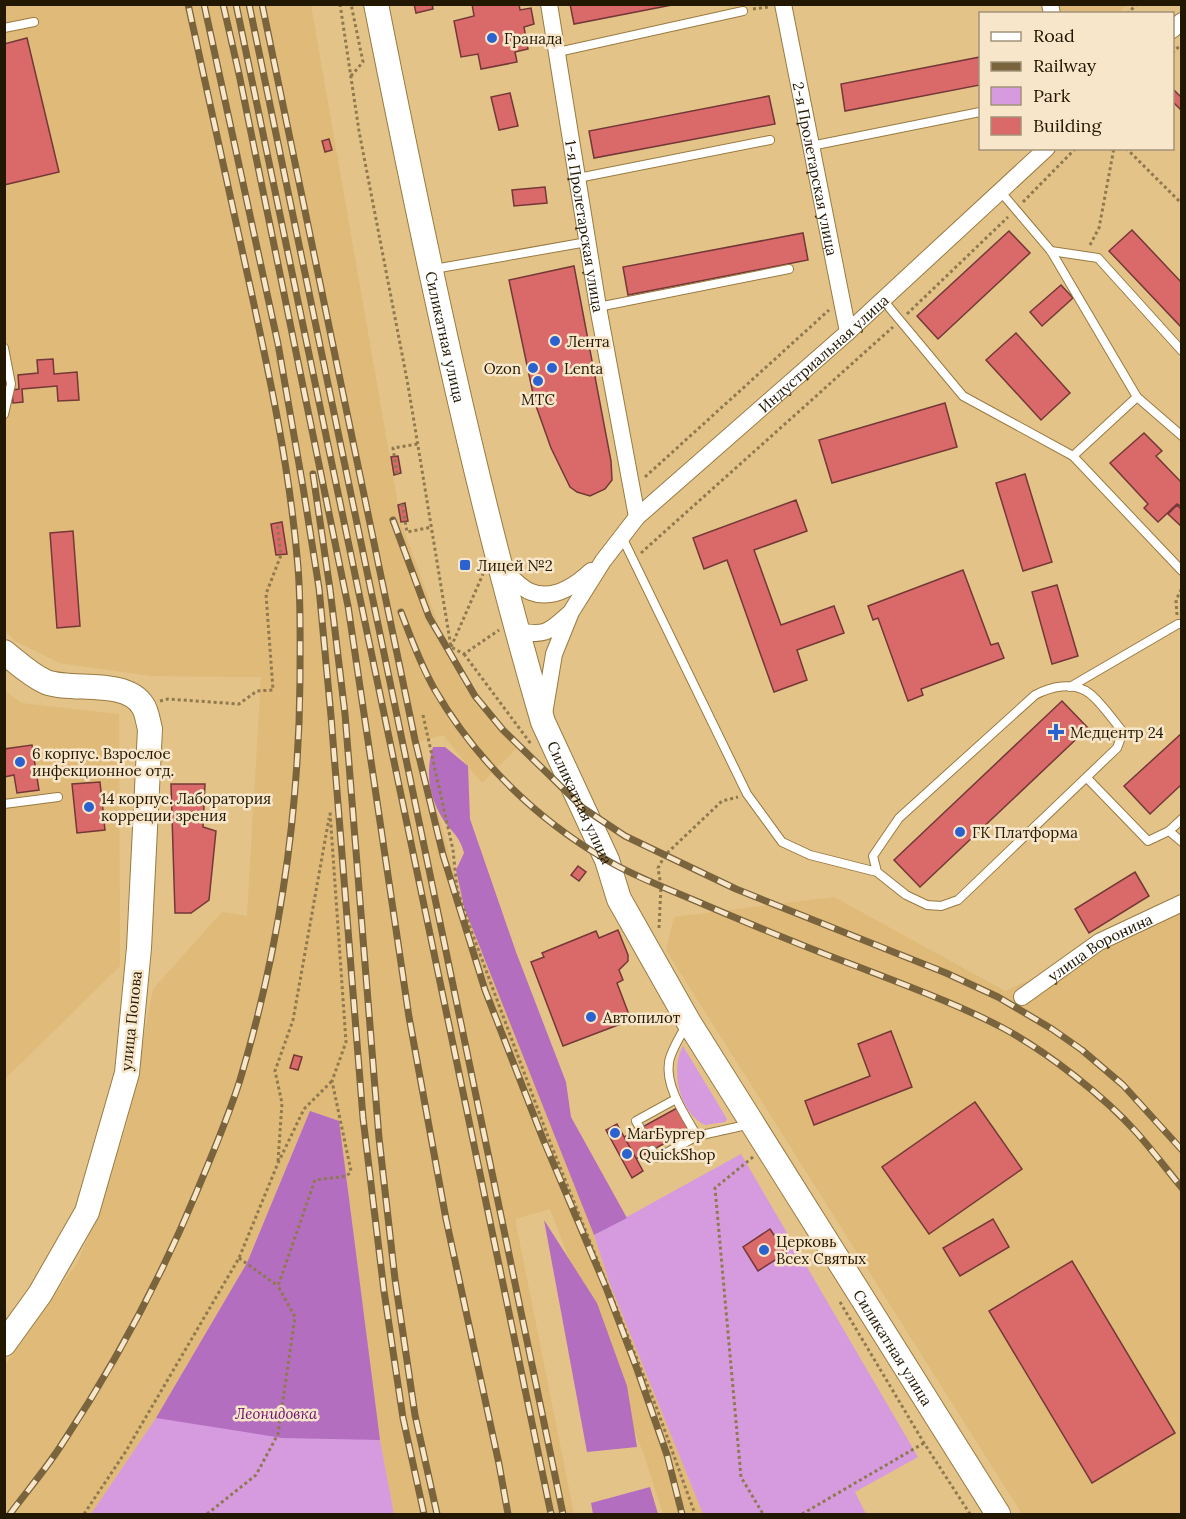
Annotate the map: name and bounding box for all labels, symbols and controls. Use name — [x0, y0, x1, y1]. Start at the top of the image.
legend — [979, 12, 1174, 150]
text: Road — [1033, 24, 1075, 47]
place label: Гранада — [504, 29, 563, 48]
marker: Гранада — [485, 31, 499, 45]
text: Railway — [1033, 54, 1097, 77]
street label: 2-я Пролетарская улица — [789, 80, 842, 258]
text: Park — [1033, 84, 1071, 107]
text: Building — [1033, 114, 1103, 137]
street label: 1-я Пролетарская улица — [562, 139, 608, 314]
street label: Силикатная улица — [422, 269, 469, 404]
street label: Индустриальная улица — [754, 290, 892, 416]
place label: Лента — [567, 332, 610, 351]
marker: Лента — [548, 334, 562, 348]
place label: Ozon — [484, 359, 521, 378]
place label: Lenta — [564, 359, 604, 378]
marker: Ozon — [526, 361, 540, 375]
marker: Lenta — [545, 361, 559, 375]
marker: МТС — [531, 374, 545, 388]
place label: МТС — [521, 390, 555, 409]
place label: Лицей №2 — [477, 556, 553, 575]
marker: Лицей №2 — [458, 558, 472, 572]
marker: Медцентр 24 — [1047, 723, 1065, 741]
place label: Медцентр 24 — [1070, 723, 1164, 742]
street label: Силикатная улица — [543, 738, 617, 867]
place label: 6 корпус. Взрослое инфекционное отд. — [32, 744, 174, 780]
marker: 6 корпус. Взрослое инфекционное отд. — [13, 755, 27, 769]
place label: 14 корпус. Лаборатория корреции зрения — [101, 789, 271, 825]
marker: 14 корпус. Лаборатория корреции зрения — [82, 800, 96, 814]
place label: ГК Платформа — [972, 823, 1078, 842]
marker: ГК Платформа — [953, 825, 967, 839]
street label: улица Воронина — [1044, 909, 1156, 985]
street label: улица Попова — [116, 970, 146, 1072]
place label: Автопилот — [602, 1008, 681, 1027]
marker: Автопилот — [584, 1010, 598, 1024]
place label: МагБургер — [627, 1124, 705, 1143]
marker: МагБургер — [608, 1126, 622, 1140]
place label: QuickShop — [639, 1145, 715, 1164]
marker: QuickShop — [620, 1147, 634, 1161]
place label: Церковь Всех Святых — [776, 1232, 866, 1268]
marker: Церковь Всех Святых — [757, 1243, 771, 1257]
street label: Силикатная улица — [850, 1286, 937, 1409]
park label: Леонидовка — [235, 1404, 318, 1423]

